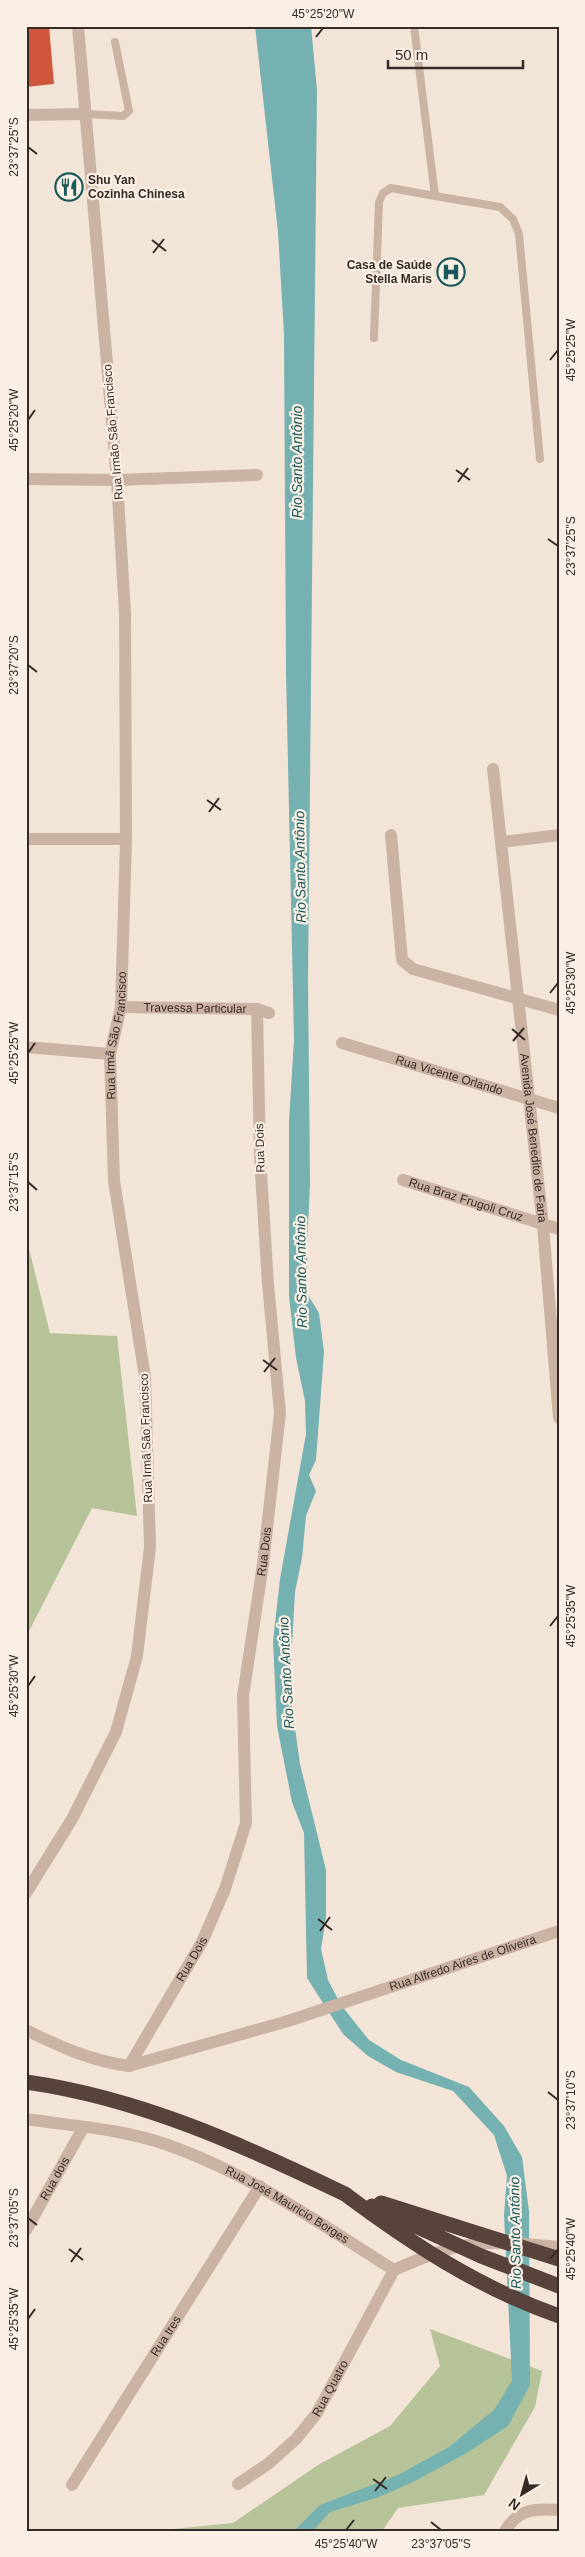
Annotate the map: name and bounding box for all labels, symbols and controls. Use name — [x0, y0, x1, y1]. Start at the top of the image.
text: 45°25'20"W — [292, 7, 355, 21]
scale bar — [388, 38, 522, 70]
text: 50 m — [395, 46, 428, 63]
text: 23°37'25"S — [7, 117, 21, 177]
restaurant icon: Shu Yan Cozinha Chinesa — [54, 172, 84, 202]
place label: Shu Yan Cozinha Chinesa — [88, 173, 185, 201]
hospital icon: Casa de Saúde Stella Maris — [436, 257, 466, 287]
place label: Casa de Saúde Stella Maris — [347, 258, 432, 286]
text: 45°25'25"W — [564, 318, 578, 381]
street label: Rua Irmão São Francisco — [100, 363, 126, 500]
text: 45°25'20"W — [7, 388, 21, 451]
water label: Rio Santo Antônio — [289, 406, 305, 518]
text: 23°37'25"S — [564, 516, 578, 576]
text: 23°37'20"S — [7, 635, 21, 695]
water label: Rio Santo Antônio — [291, 810, 309, 923]
text: 45°25'30"W — [564, 951, 578, 1014]
street label: Rua Irmã São Francisco — [103, 971, 129, 1100]
street label: Travessa Particular — [143, 1000, 247, 1016]
text: 45°25'25"W — [7, 1021, 21, 1084]
street label: Rua Vicente Orlando — [394, 1052, 505, 1098]
street label: Avenida José Benedito de Faria — [517, 1052, 550, 1223]
street label: Rua Dois — [252, 1123, 268, 1173]
text: 23°37'15"S — [7, 1152, 21, 1212]
street label: Rua Braz Frugoli Cruz — [407, 1175, 525, 1224]
water label: Rio Santo Antônio — [292, 1215, 310, 1328]
street label: Rua Irmã São Francisco — [137, 1373, 155, 1503]
street label: Rua Dois — [254, 1526, 274, 1577]
text: 45°25'35"W — [564, 1584, 578, 1647]
water label: Rio Santo Antônio — [275, 1616, 297, 1730]
text: 45°25'30"W — [7, 1654, 21, 1717]
street label: Rua Alfredo Aires de Oliveira — [388, 1932, 538, 1994]
street label: Rua Dois — [173, 1935, 210, 1984]
text: 23°37'10"S — [564, 2070, 578, 2130]
street label: Rua dois — [37, 2154, 72, 2203]
street label: Rua José Mauricio Borges — [223, 2163, 351, 2246]
water label: Rio Santo Antônio — [506, 2176, 524, 2289]
text: 23°37'05"S — [7, 2188, 21, 2248]
text: 45°25'40"W — [564, 2217, 578, 2280]
text: 45°25'35"W — [7, 2287, 21, 2350]
street label: Rua tres — [148, 2313, 184, 2359]
street label: Rua Quatro — [309, 2357, 351, 2419]
north arrow — [498, 2470, 548, 2520]
text: N — [505, 2495, 523, 2514]
text: 45°25'40"W — [315, 2537, 378, 2551]
text: 23°37'05"S — [411, 2537, 471, 2551]

